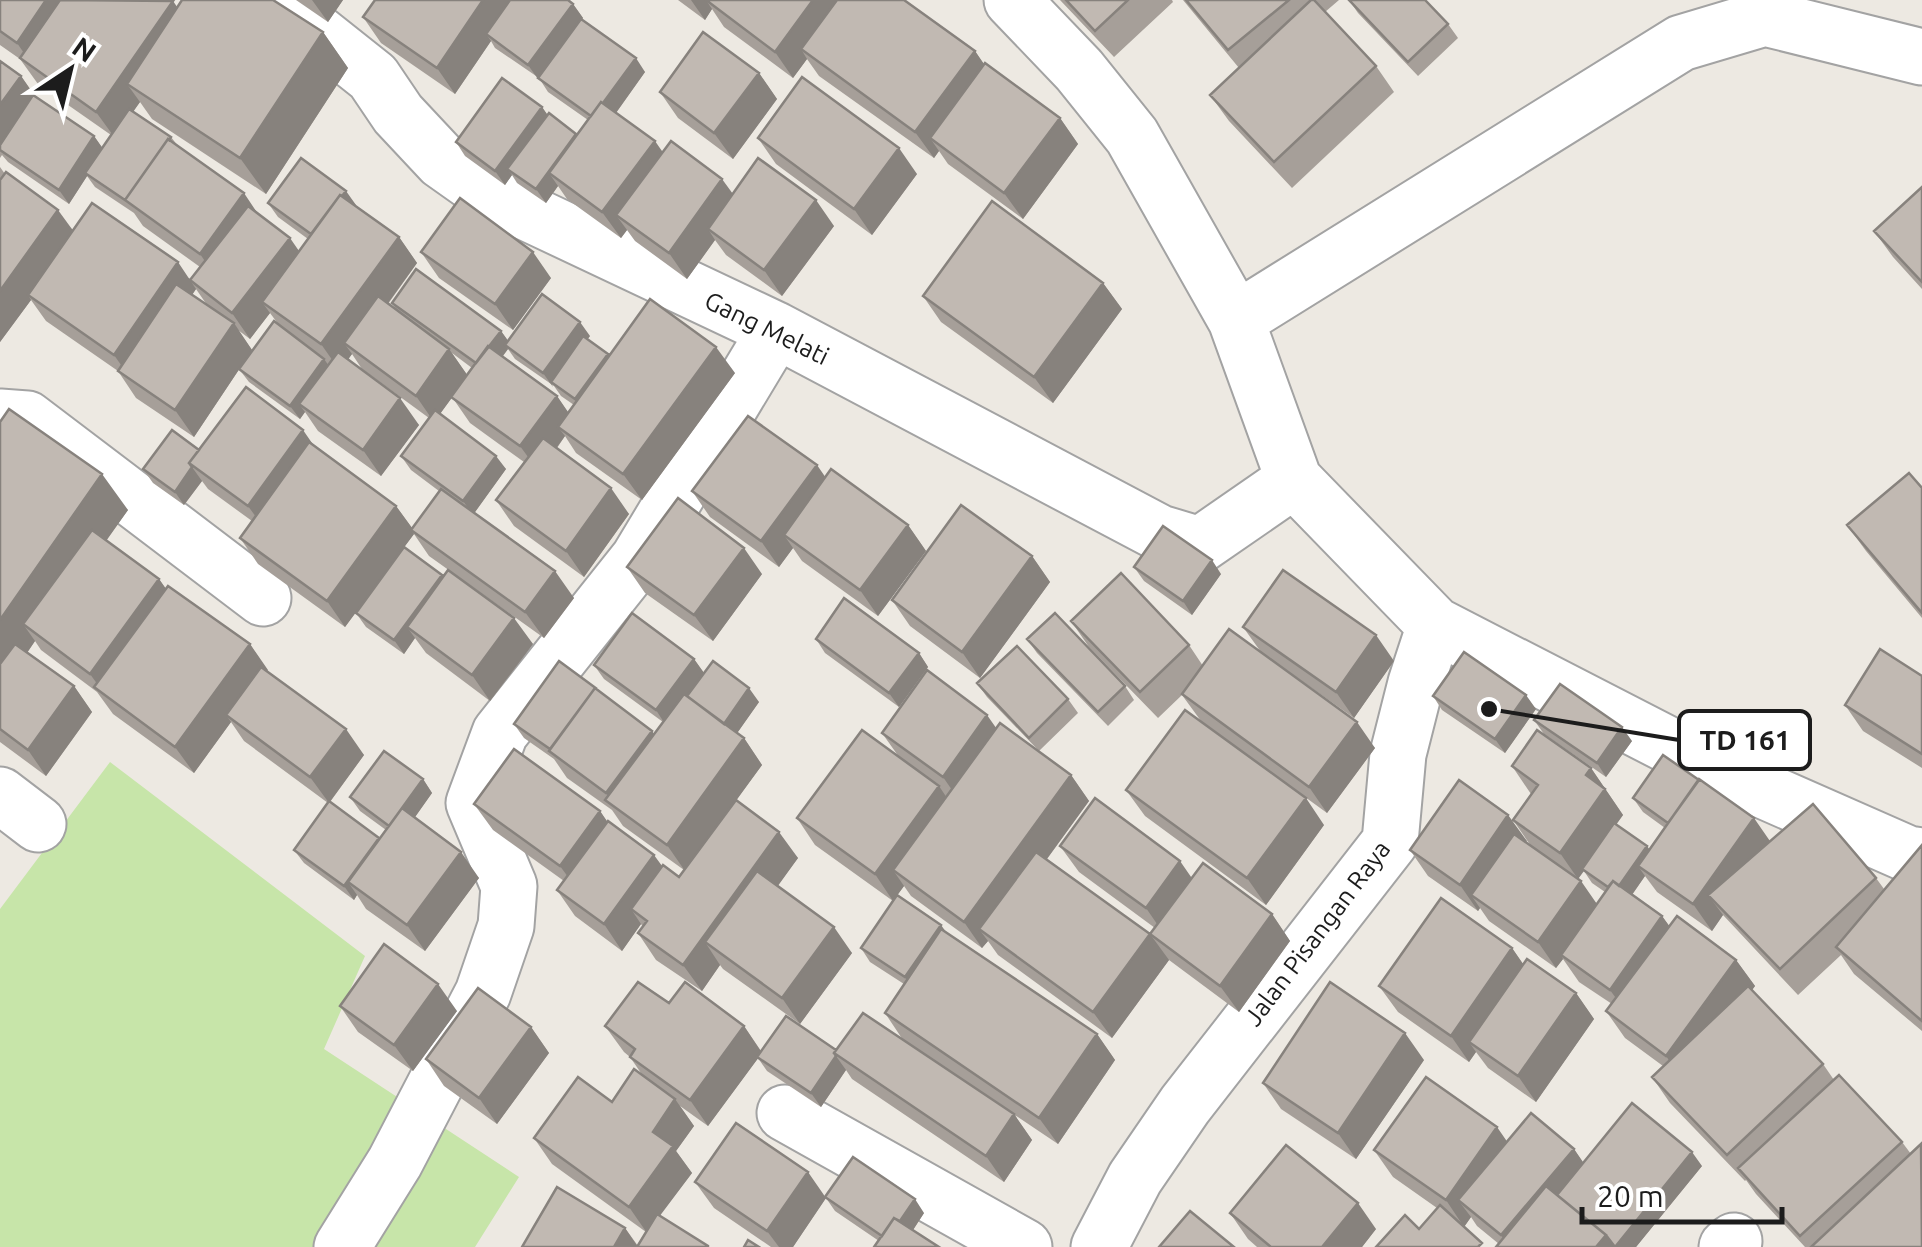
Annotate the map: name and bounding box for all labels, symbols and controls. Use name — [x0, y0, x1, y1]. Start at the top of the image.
north arrow — [20, 20, 120, 120]
text: N — [67, 30, 102, 68]
street label: Gang Melati — [700, 286, 834, 370]
callout: TD 161 — [1679, 711, 1810, 769]
text: TD 161 — [1699, 724, 1791, 755]
street label: Jalan Pisangan Raya — [1238, 835, 1396, 1031]
scale bar — [1582, 1162, 1782, 1224]
text: 20 m — [1597, 1179, 1664, 1213]

